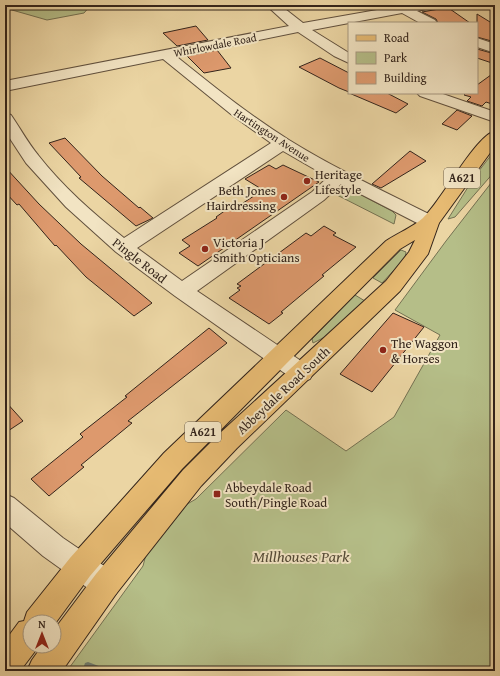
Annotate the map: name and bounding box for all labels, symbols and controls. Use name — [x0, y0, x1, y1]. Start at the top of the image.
legend — [348, 22, 478, 94]
street label: Whirlowdale Road — [172, 29, 258, 61]
text: Road — [384, 29, 410, 46]
text: Park — [384, 49, 408, 66]
text: Building — [384, 69, 427, 86]
street label: Hartington Avenue — [231, 104, 313, 166]
place label: Heritage Lifestyle — [315, 165, 362, 199]
road number: A621 — [444, 168, 480, 188]
marker: Heritage Lifestyle — [302, 176, 312, 186]
place label: Beth Jones Hairdressing — [206, 181, 277, 215]
marker: Beth Jones Hairdressing — [279, 192, 289, 202]
street label: Pingle Road — [109, 233, 171, 288]
place label: Victoria J Smith Opticians — [213, 233, 300, 267]
marker: Victoria J Smith Opticians — [200, 244, 210, 254]
place label: The Waggon & Horses — [391, 334, 459, 368]
street label: Abbeydale Road South — [232, 341, 335, 439]
marker: The Waggon & Horses — [378, 345, 388, 355]
road number: A621 — [185, 422, 221, 442]
place label: Abbeydale Road South/Pingle Road — [225, 478, 327, 512]
marker: Abbeydale Road South/Pingle Road — [212, 489, 222, 499]
park label: Millhouses Park — [253, 544, 350, 568]
north arrow — [22, 614, 62, 654]
text: N — [38, 616, 46, 632]

